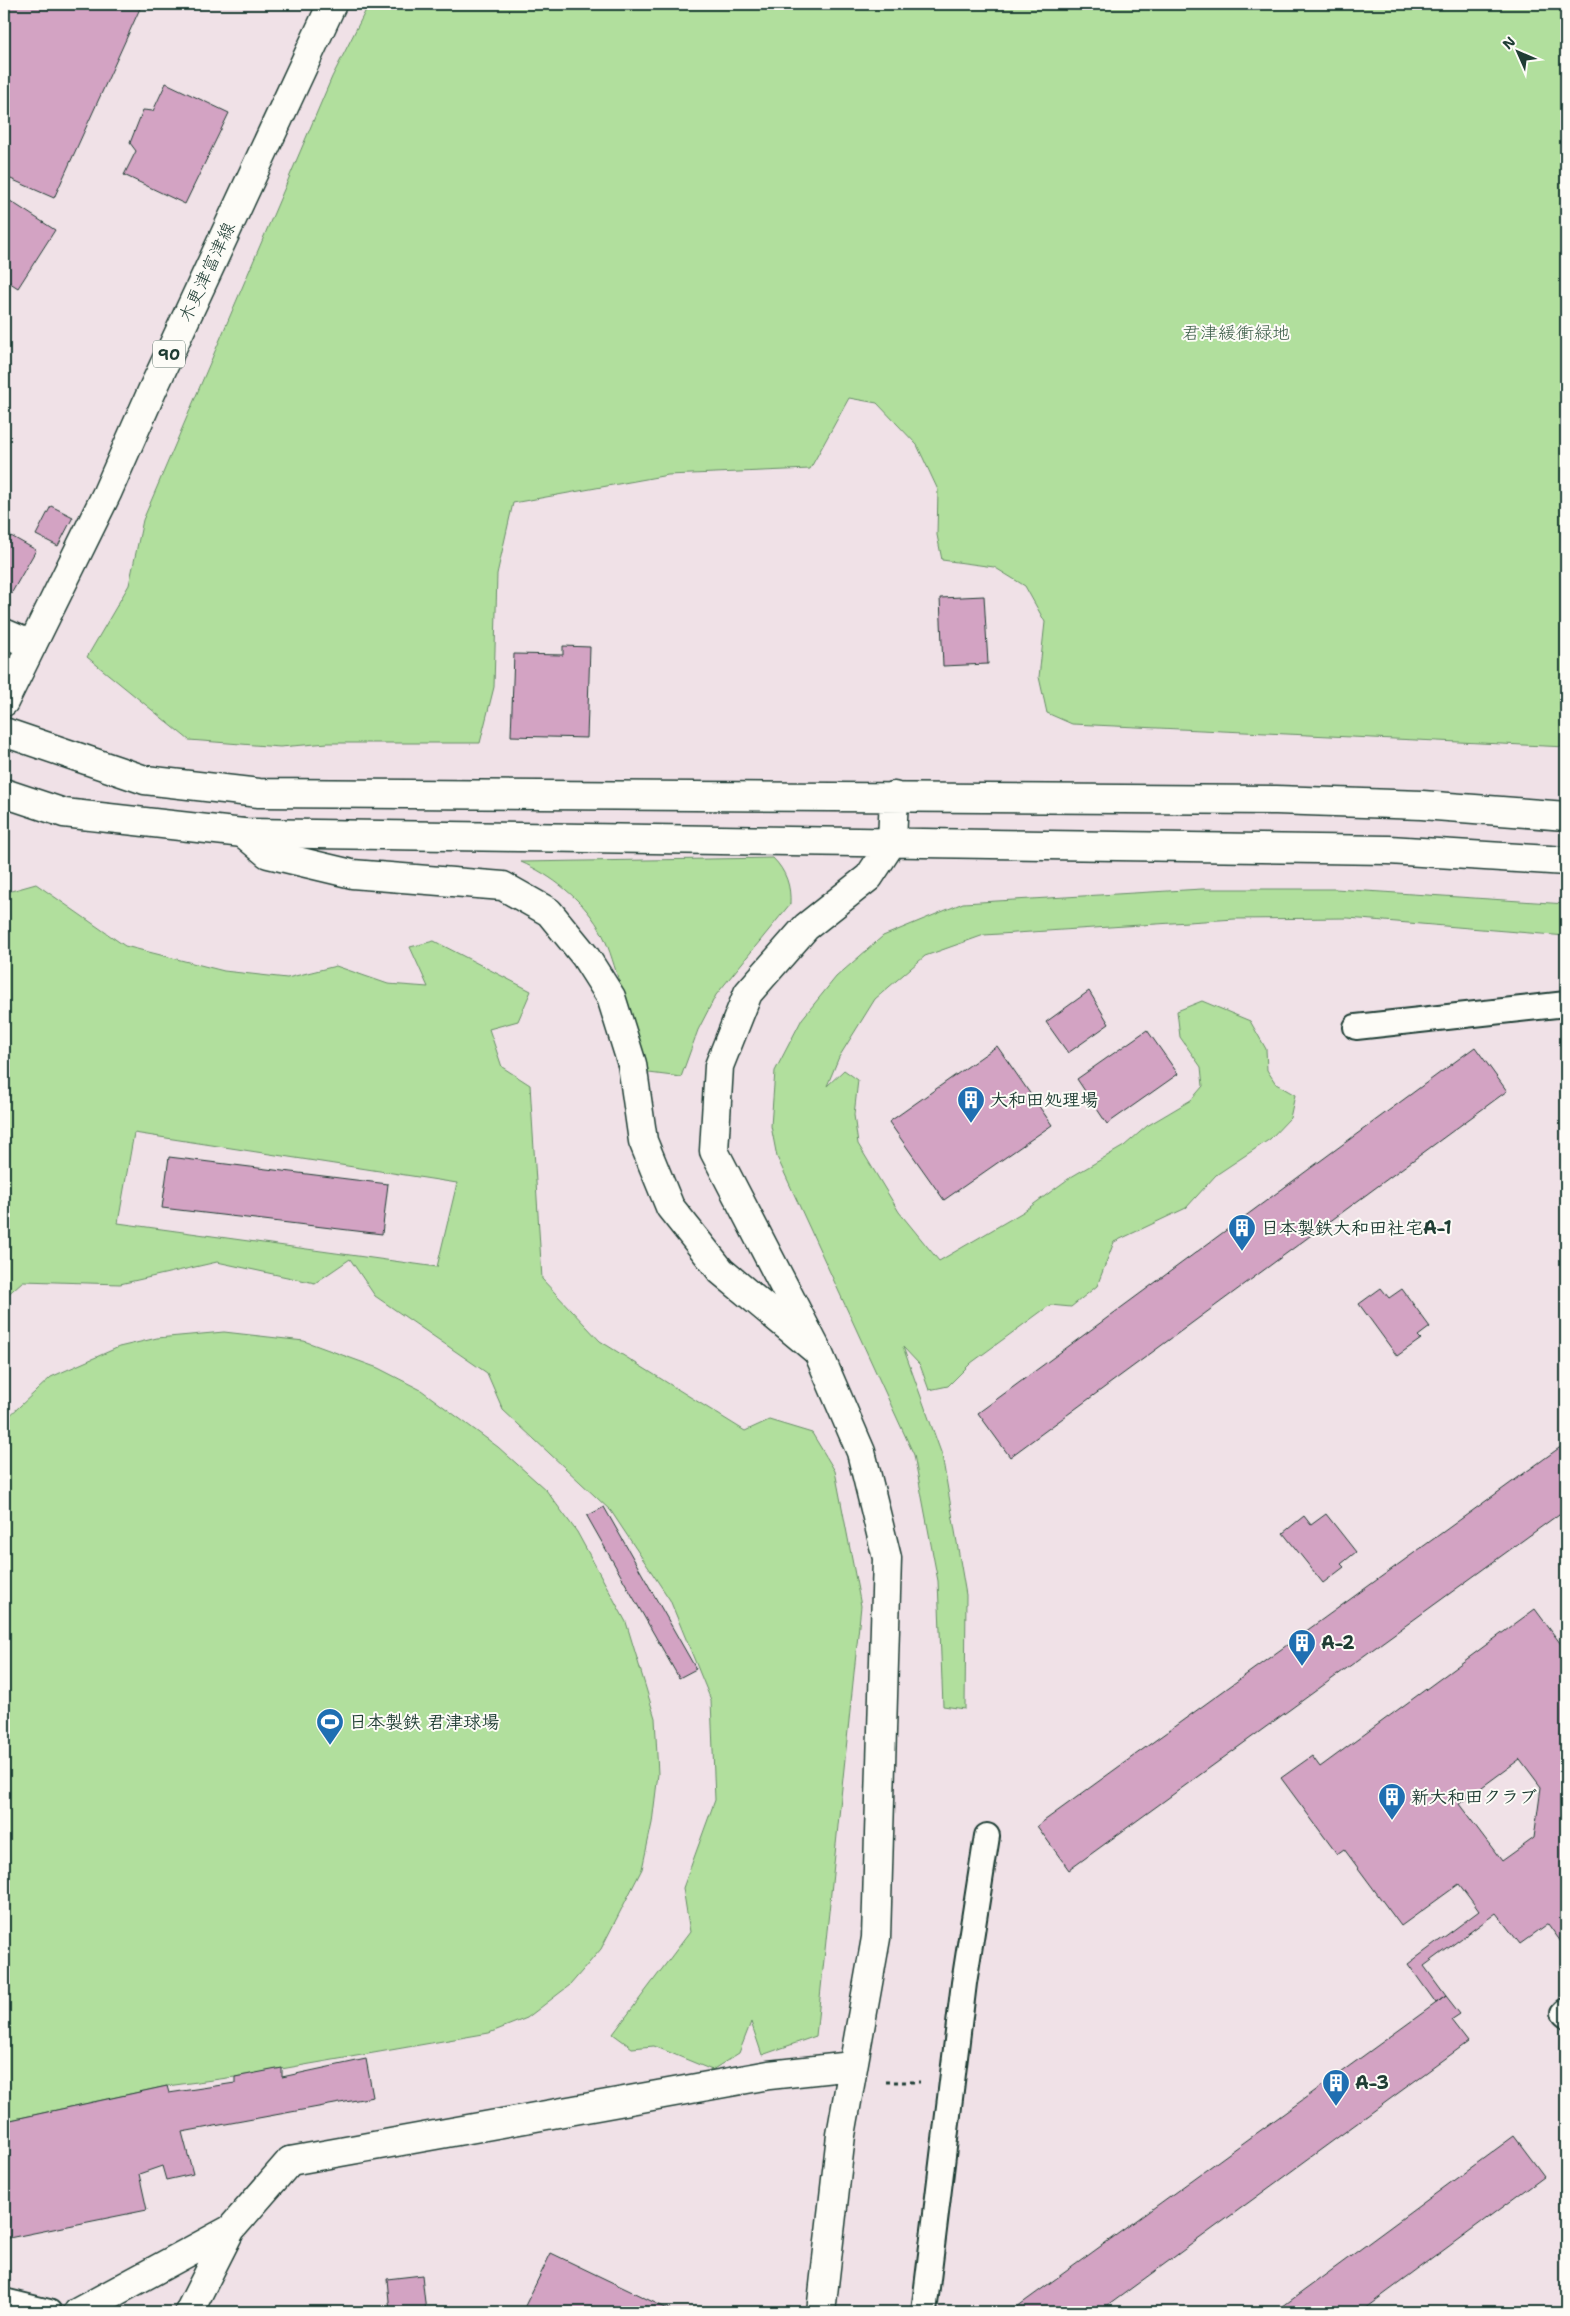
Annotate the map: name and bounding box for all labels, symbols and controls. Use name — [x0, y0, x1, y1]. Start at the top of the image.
north arrow — [1492, 28, 1542, 78]
text: N — [1499, 33, 1519, 53]
street label: 木更津富津線 — [173, 218, 241, 326]
park label: 君津緩衝緑地 — [1182, 321, 1290, 345]
road number: 90 — [153, 340, 185, 368]
building icon: 大和田処理場 — [956, 1085, 986, 1124]
place label: 大和田処理場 — [990, 1088, 1098, 1112]
building icon: 日本製鉄大和田社宅A-1 — [1227, 1213, 1257, 1252]
place label: 日本製鉄大和田社宅A-1 — [1261, 1216, 1452, 1240]
building icon: A-2 — [1287, 1628, 1317, 1667]
place label: A-2 — [1321, 1631, 1355, 1655]
sports icon: 日本製鉄 君津球場 — [315, 1707, 345, 1746]
place label: 日本製鉄 君津球場 — [349, 1710, 499, 1734]
building icon: 新大和田クラブ — [1377, 1782, 1407, 1821]
place label: 新大和田クラブ — [1411, 1785, 1537, 1809]
building icon: A-3 — [1321, 2068, 1351, 2107]
place label: A-3 — [1355, 2071, 1389, 2095]

